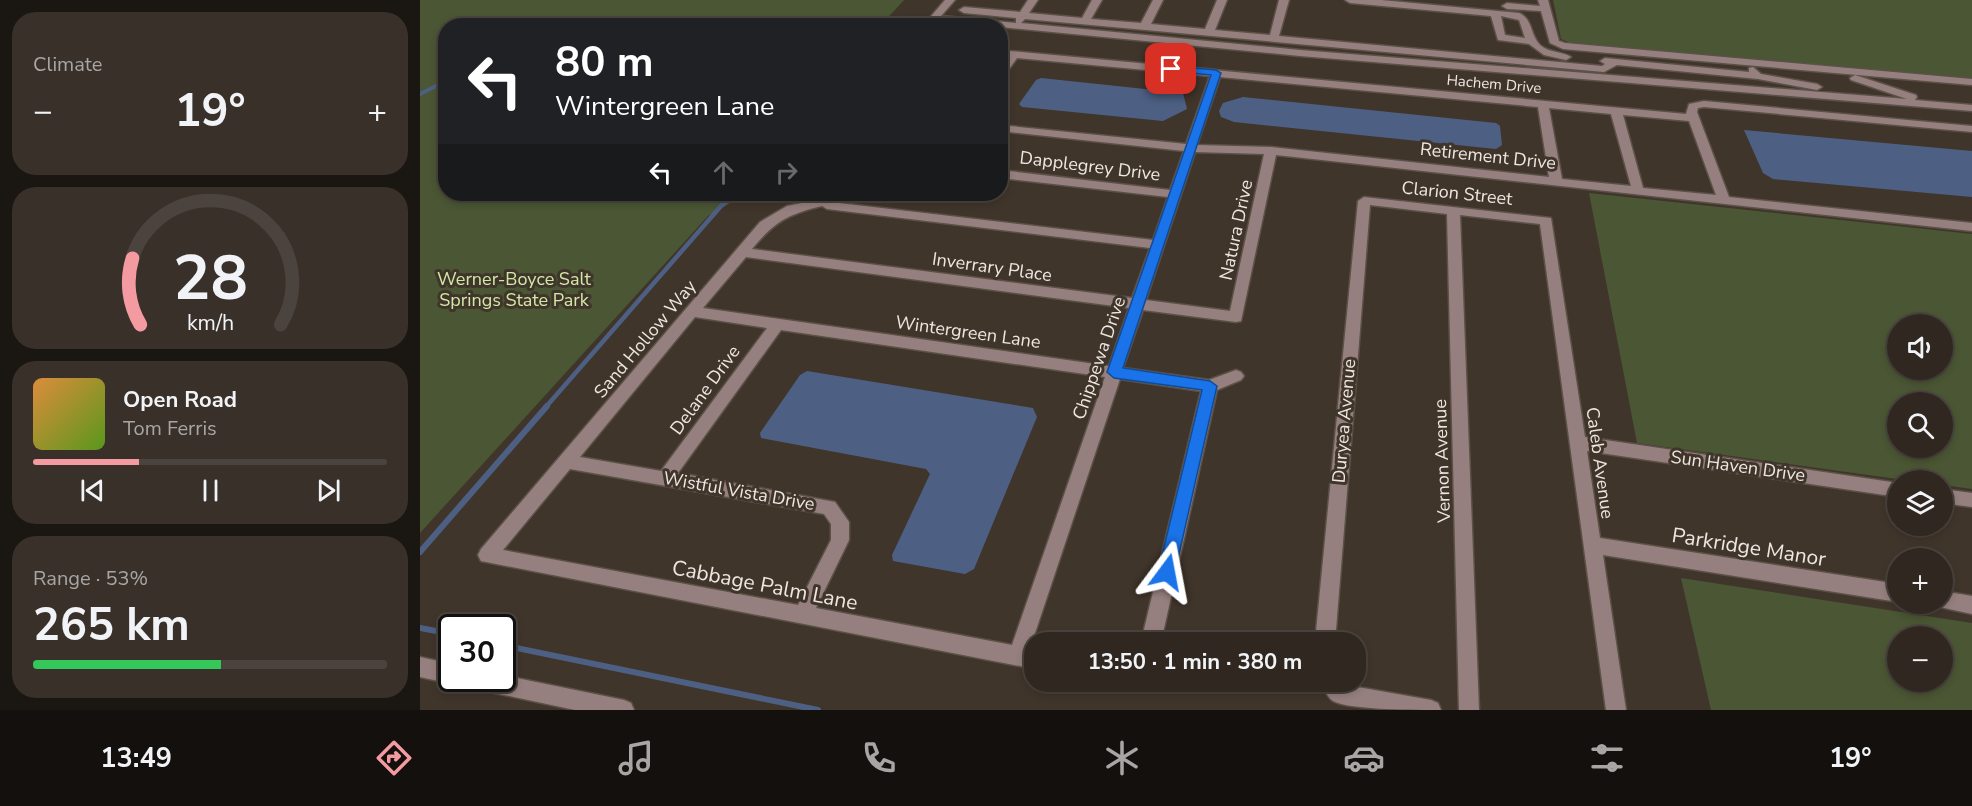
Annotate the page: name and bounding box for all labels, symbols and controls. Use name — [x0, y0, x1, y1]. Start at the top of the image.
text: 80 m — [555, 34, 654, 91]
icon: left — [456, 42, 534, 120]
pin — [1145, 43, 1196, 94]
text: Climate — [33, 51, 102, 78]
icon: arrive — [1154, 52, 1187, 85]
street label: Hachem Drive — [1446, 70, 1542, 98]
text: 19° — [174, 81, 246, 142]
text: Wintergreen Lane — [555, 88, 775, 125]
text: − — [33, 89, 53, 134]
text: + — [367, 89, 387, 134]
street label: Retirement Drive — [1419, 137, 1557, 175]
street label: Dapplegrey Drive — [1018, 145, 1162, 187]
icon: left — [644, 156, 677, 189]
icon: ahead — [707, 156, 740, 189]
icon: right — [770, 156, 803, 189]
street label: Clarion Street — [1400, 175, 1514, 211]
street label: Natura Drive — [1214, 177, 1258, 283]
text: 28 — [173, 236, 247, 321]
street label: Inverrary Place — [931, 247, 1053, 287]
park label: Werner-Boyce Salt Springs State Park — [437, 267, 592, 312]
street label: Sand Hollow Way — [588, 274, 702, 403]
street label: Chippewa Drive — [1067, 293, 1131, 423]
text: km/h — [186, 308, 234, 338]
street label: Wintergreen Lane — [894, 310, 1042, 354]
map controls — [1887, 314, 1953, 692]
button: sound — [1887, 314, 1953, 380]
street label: Delane Drive — [664, 341, 746, 439]
street label: Duryea Avenue — [1327, 358, 1361, 484]
text: Open Road — [123, 385, 237, 415]
button: search — [1887, 392, 1953, 458]
street label: Vernon Avenue — [1428, 399, 1456, 524]
street label: Caleb Avenue — [1580, 406, 1620, 520]
text: Tom Ferris — [123, 415, 217, 442]
street label: Sun Haven Drive — [1669, 445, 1807, 487]
street label: Wistful Vista Drive — [661, 466, 817, 516]
button: layers — [1887, 470, 1953, 536]
icon: previous — [76, 474, 109, 507]
icon: pause — [194, 474, 227, 507]
icon: next — [312, 474, 345, 507]
street label: Parkridge Manor — [1670, 521, 1829, 573]
position arrow — [1135, 540, 1199, 604]
button: + — [1887, 548, 1953, 614]
street label: Cabbage Palm Lane — [670, 553, 860, 617]
text: Range · 53% — [33, 565, 148, 592]
text: 265 km — [33, 595, 190, 656]
speed limit sign: 30 — [438, 614, 516, 692]
button: − — [1887, 626, 1953, 692]
text: 13:50 · 1 min · 380 m — [1088, 647, 1302, 677]
icon: directions — [373, 737, 415, 779]
icon: music — [615, 737, 657, 779]
icon: phone — [858, 737, 900, 779]
icon: climate — [1101, 737, 1143, 779]
icon: car — [1343, 737, 1385, 779]
icon: filters — [1586, 737, 1628, 779]
text: 13:49 — [100, 740, 172, 777]
text: 19° — [1829, 740, 1872, 777]

